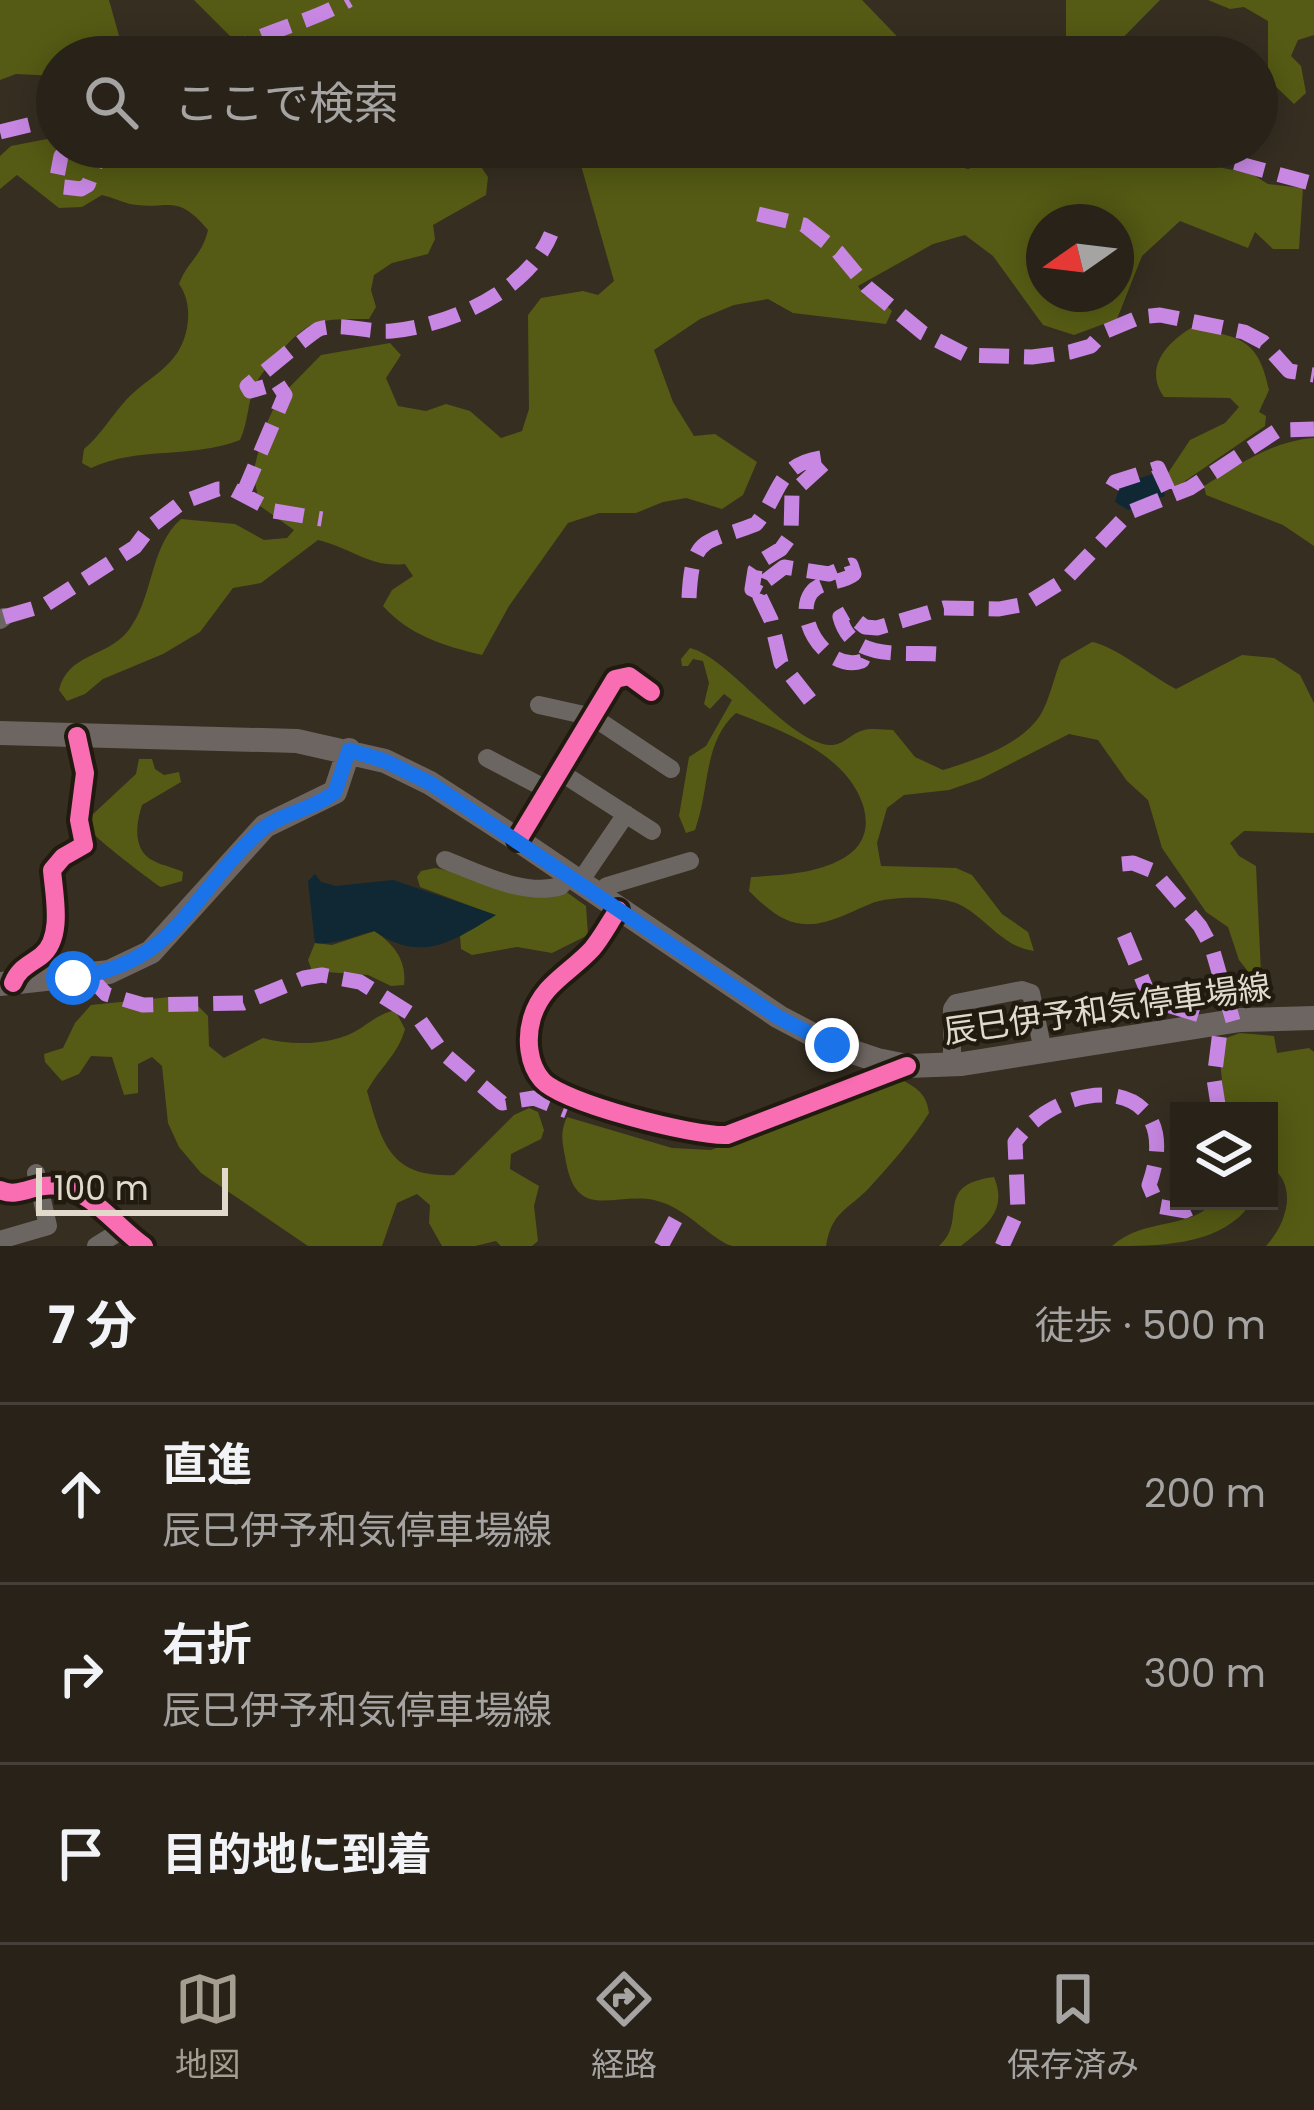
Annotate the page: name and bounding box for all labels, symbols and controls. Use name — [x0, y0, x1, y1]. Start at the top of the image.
search box — [36, 36, 1278, 168]
icon: search — [78, 69, 144, 135]
text: ここで検索 — [174, 72, 399, 135]
north arrow — [1026, 204, 1134, 312]
route start — [46, 951, 100, 1005]
street label: 辰巳伊予和気停車場線 — [940, 963, 1274, 1055]
route end — [805, 1018, 859, 1072]
map controls — [1170, 1102, 1278, 1210]
button: layers — [1170, 1102, 1278, 1210]
scale bar — [36, 1162, 228, 1215]
text: 100 m — [54, 1165, 149, 1212]
text: 7 分 — [48, 1289, 137, 1361]
text: 徒歩 · 500 m — [1035, 1298, 1266, 1353]
text: 直進 — [162, 1433, 252, 1496]
icon: ahead — [48, 1461, 114, 1527]
text: 200 m — [1144, 1466, 1266, 1521]
text: 辰巳伊予和気停車場線 — [162, 1503, 552, 1558]
text: 右折 — [162, 1613, 252, 1676]
icon: right — [48, 1641, 114, 1707]
text: 300 m — [1143, 1646, 1266, 1701]
text: 辰巳伊予和気停車場線 — [162, 1683, 552, 1738]
icon: arrive — [48, 1821, 114, 1887]
text: 目的地に到着 — [162, 1823, 432, 1886]
tab: 地図 — [175, 1966, 241, 2090]
tab: 経路 — [591, 1966, 657, 2090]
tab: 保存済み — [1007, 1966, 1139, 2090]

